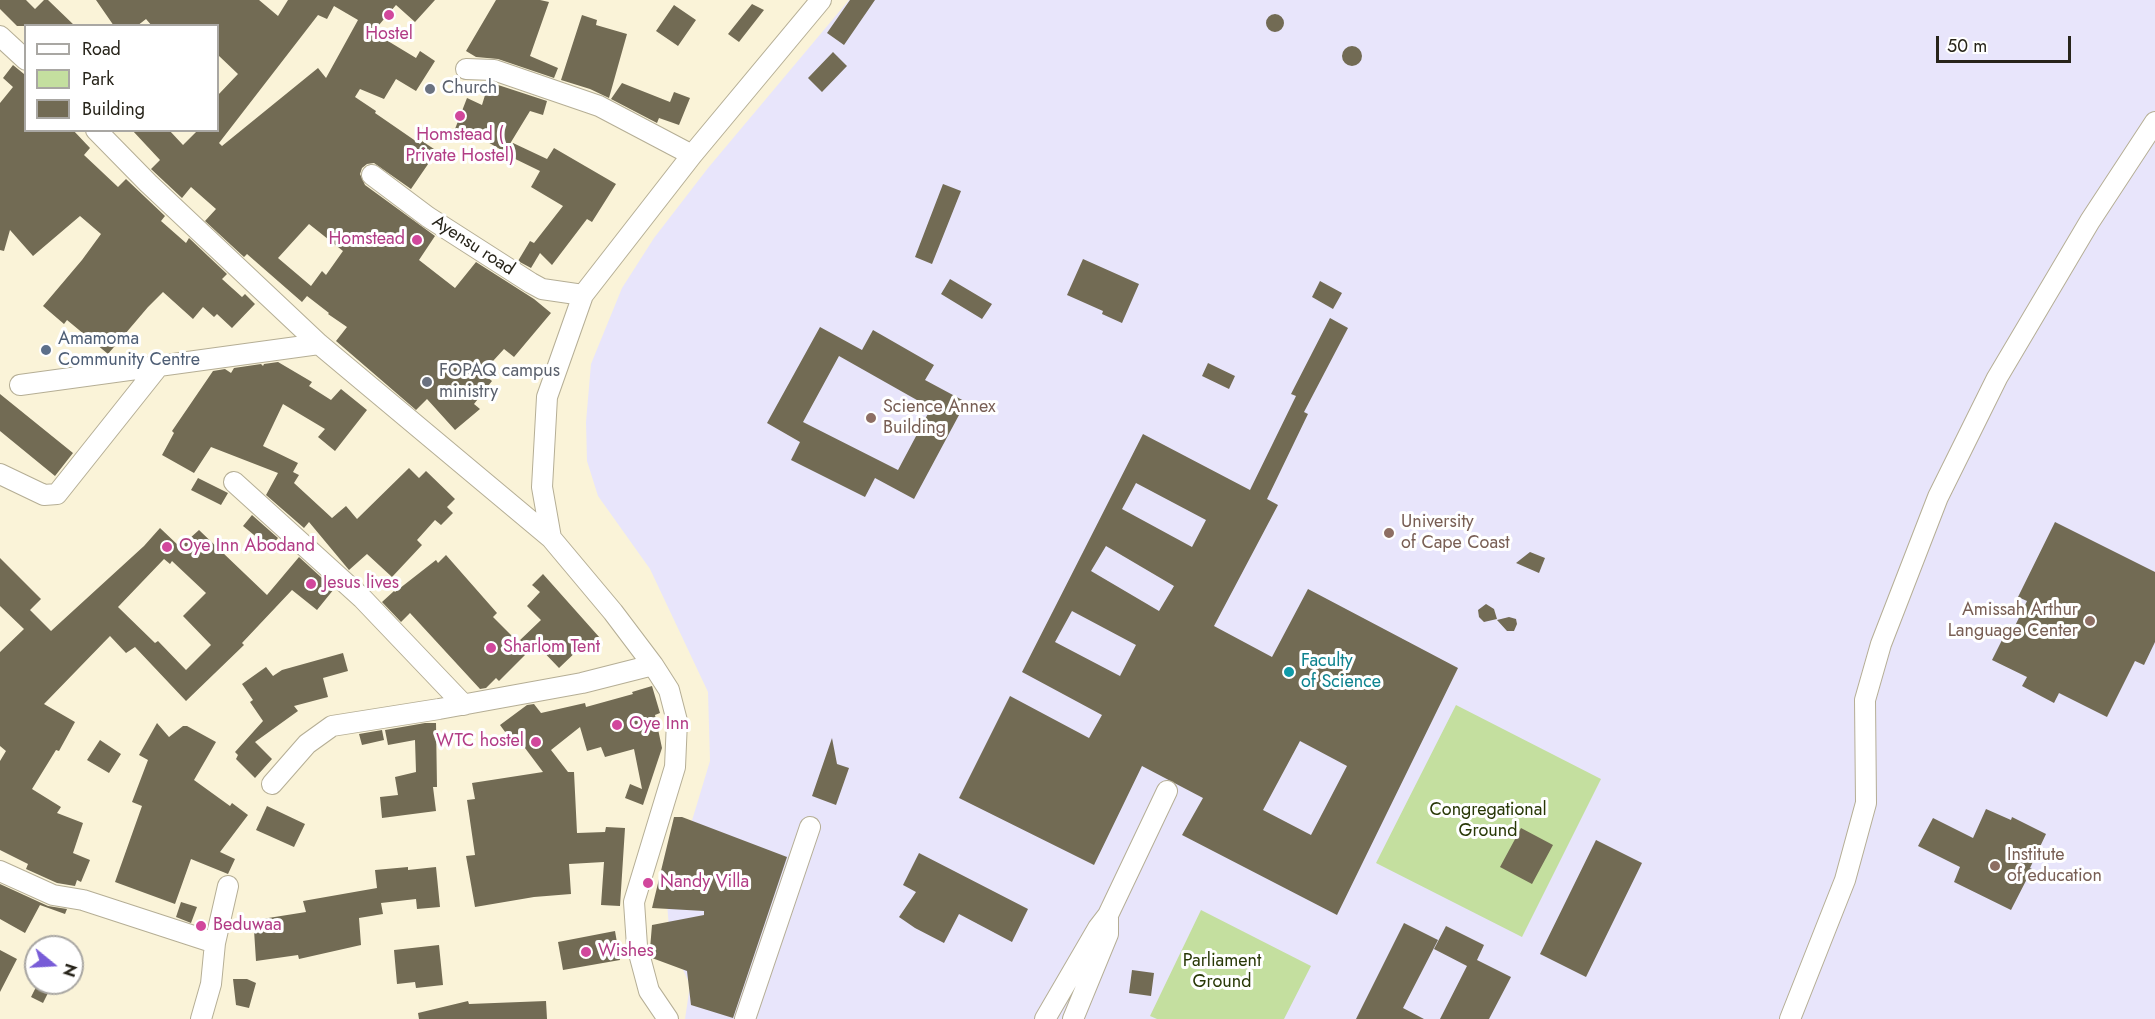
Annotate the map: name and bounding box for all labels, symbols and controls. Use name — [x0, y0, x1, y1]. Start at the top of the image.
marker: Hostel — [382, 8, 396, 22]
legend — [24, 24, 219, 132]
place label: Hostel — [365, 24, 413, 46]
scale bar — [1939, 24, 2074, 62]
text: 50 m — [1947, 33, 1987, 59]
text: Road — [82, 36, 121, 62]
text: Park — [82, 66, 114, 92]
place label: Church — [442, 78, 497, 100]
marker: Church — [423, 82, 437, 96]
text: Building — [82, 96, 145, 122]
marker: Homstead ( Private Hostel) — [453, 109, 467, 123]
place label: Homstead ( Private Hostel) — [405, 125, 515, 168]
street label: Ayensu road — [428, 211, 518, 281]
place label: Homstead — [329, 229, 405, 251]
marker: Homstead — [410, 233, 424, 247]
place label: Amamoma Community Centre — [58, 329, 200, 372]
marker: Amamoma Community Centre — [39, 343, 53, 357]
place label: FOPAQ campus ministry — [439, 361, 560, 404]
marker: FOPAQ campus ministry — [420, 375, 434, 389]
place label: Science Annex Building — [883, 397, 995, 440]
marker: Science Annex Building — [864, 411, 878, 425]
place label: University of Cape Coast — [1401, 512, 1510, 554]
marker: University of Cape Coast — [1382, 526, 1396, 540]
place label: Oye Inn Abodand — [179, 536, 315, 558]
marker: Oye Inn Abodand — [160, 540, 174, 554]
place label: Jesus lives — [323, 573, 399, 595]
marker: Jesus lives — [304, 577, 318, 591]
place label: Amissah Arthur Language Center — [1948, 600, 2078, 642]
marker: Amissah Arthur Language Center — [2083, 614, 2097, 628]
place label: Sharlom Tent — [503, 637, 600, 659]
marker: Sharlom Tent — [484, 641, 498, 655]
place label: Faculty of Science — [1301, 651, 1381, 694]
marker: Faculty of Science — [1282, 665, 1296, 679]
place label: Oye Inn — [629, 714, 689, 736]
marker: Oye Inn — [610, 718, 624, 732]
place label: WTC hostel — [436, 731, 524, 753]
marker: WTC hostel — [529, 735, 543, 749]
park label: Congregational Ground — [1429, 800, 1547, 842]
place label: Institute of education — [2007, 845, 2102, 888]
marker: Institute of education — [1988, 859, 2002, 873]
place label: Nandy Villa — [660, 872, 749, 894]
marker: Nandy Villa — [641, 876, 655, 890]
place label: Beduwaa — [213, 915, 282, 937]
marker: Beduwaa — [194, 919, 208, 933]
north arrow — [24, 935, 84, 995]
place label: Wishes — [598, 941, 654, 963]
marker: Wishes — [579, 945, 593, 959]
park label: Parliament Ground — [1183, 951, 1261, 994]
text: N — [57, 960, 83, 980]

